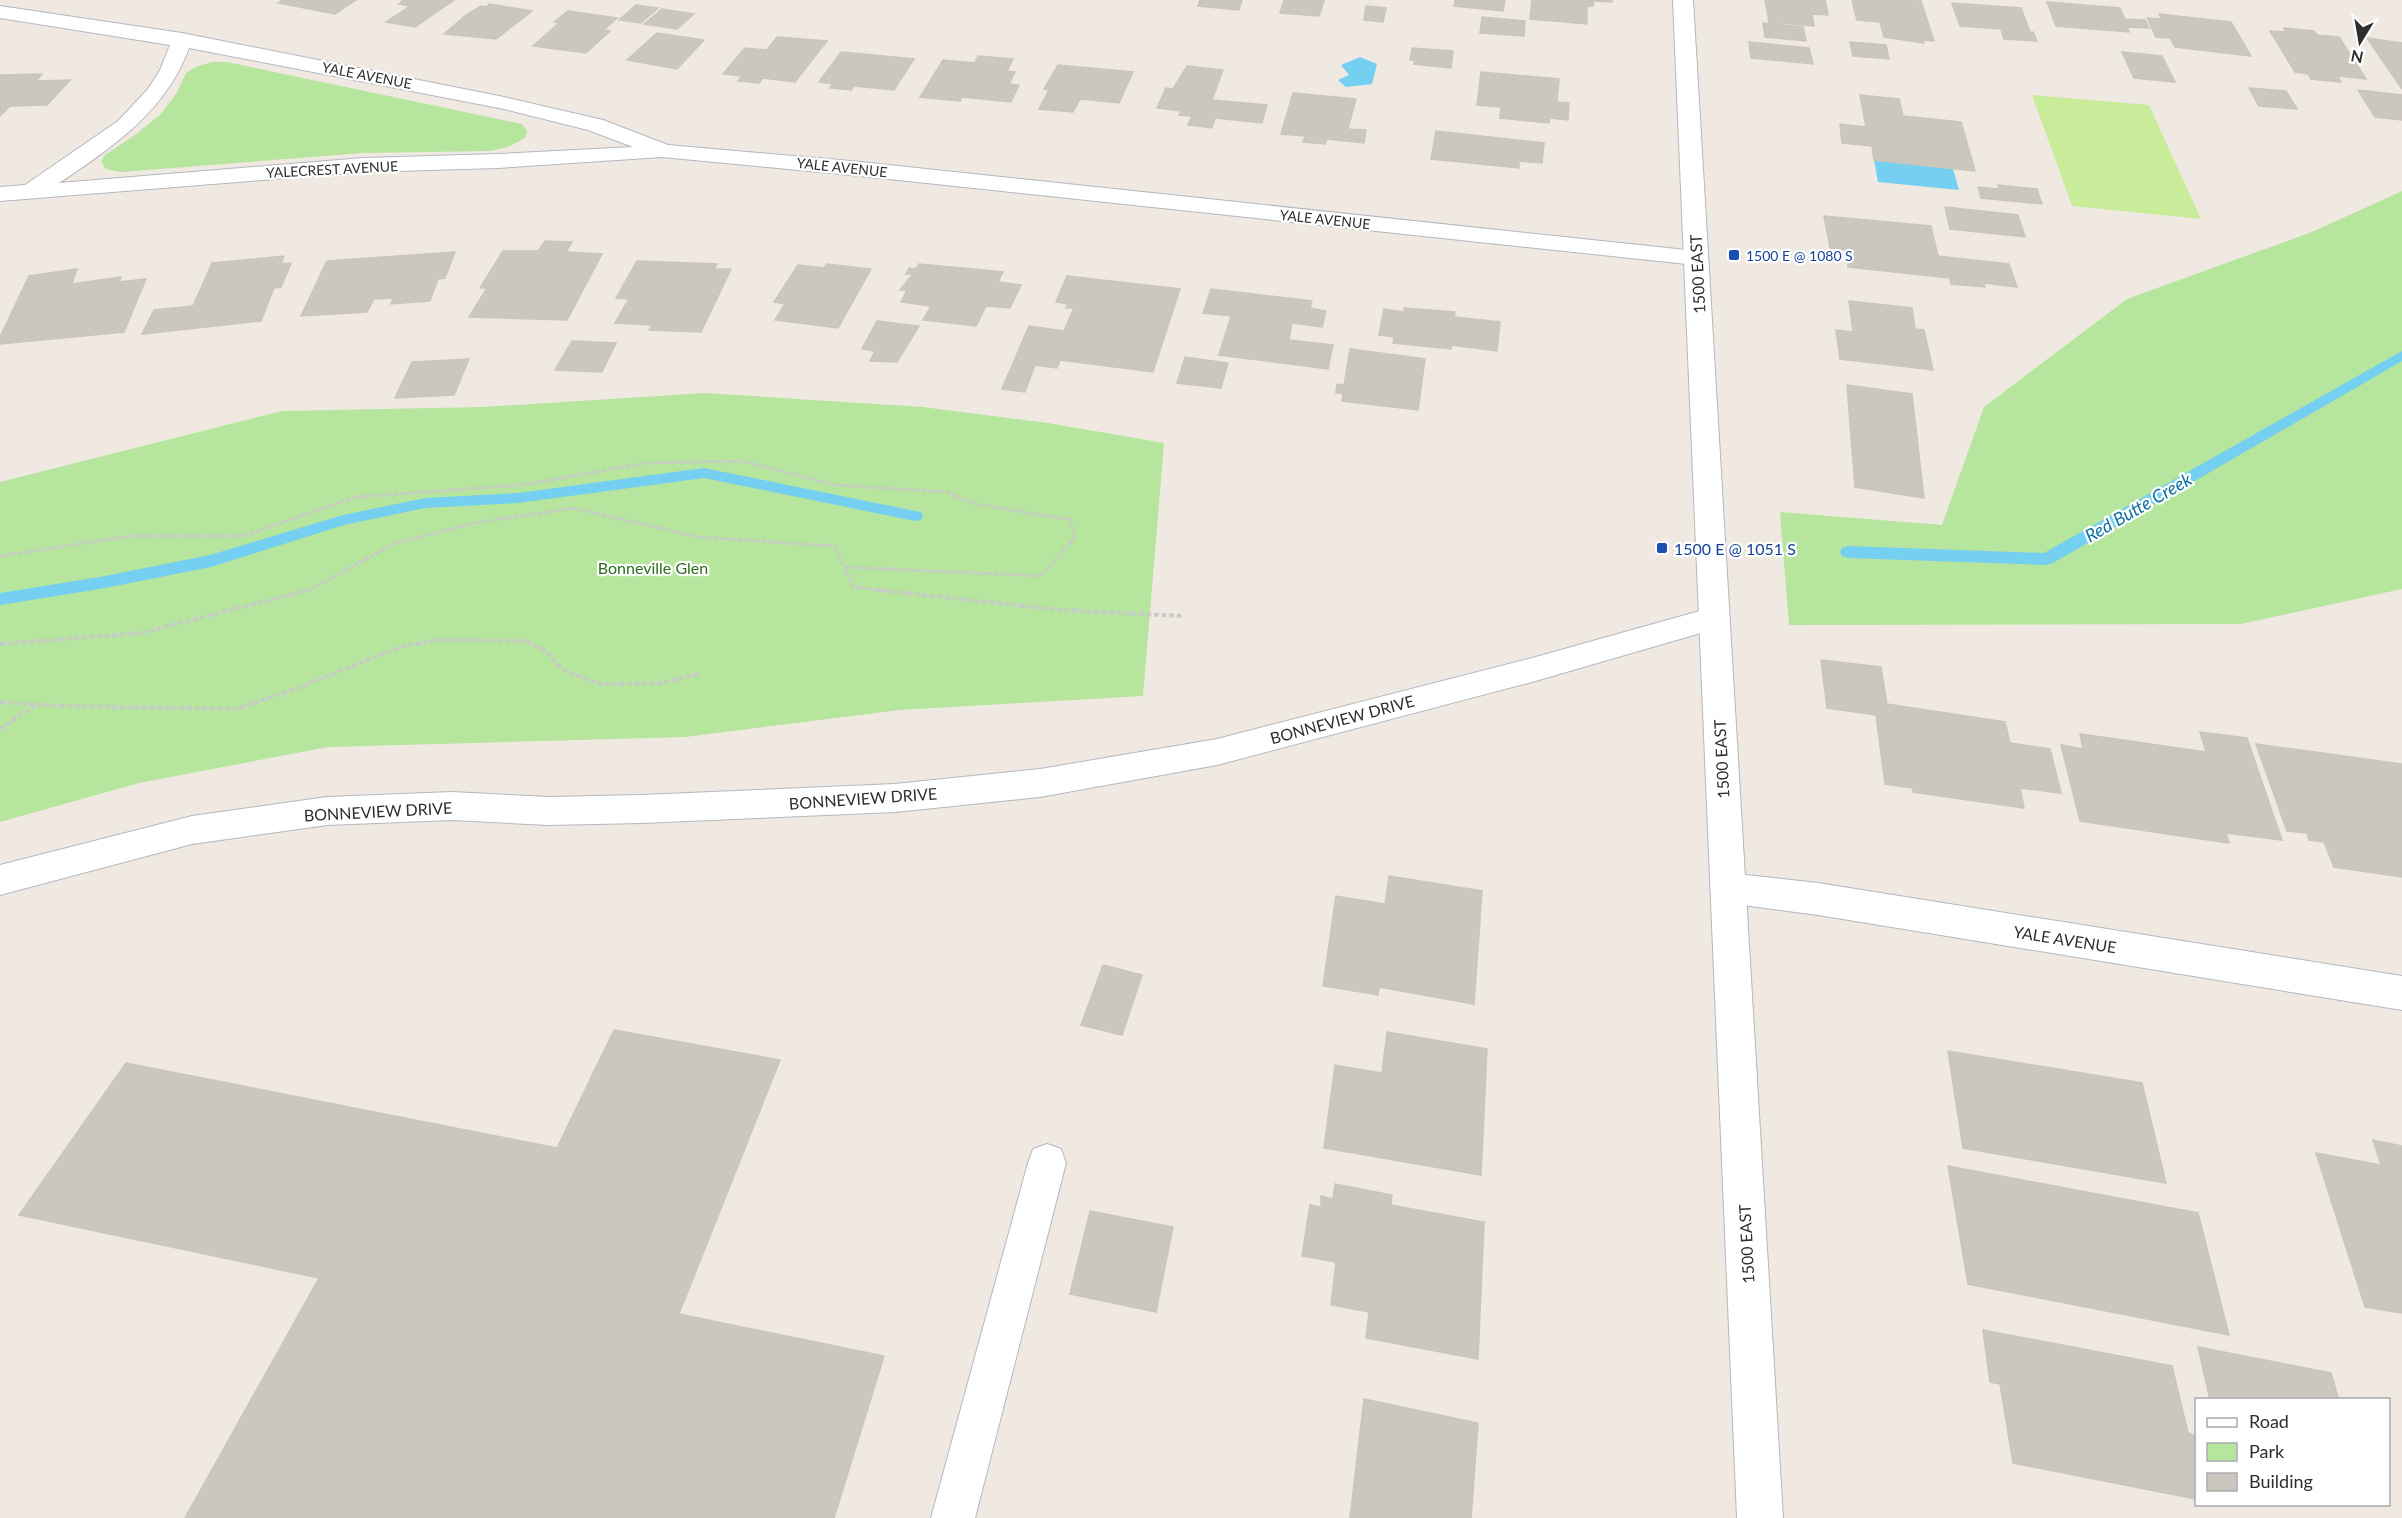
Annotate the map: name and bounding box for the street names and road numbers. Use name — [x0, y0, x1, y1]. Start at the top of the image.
street label: YALE AVENUE — [321, 58, 413, 92]
street label: YALE AVENUE — [796, 154, 888, 180]
street label: YALECREST AVENUE — [265, 157, 399, 181]
street label: YALE AVENUE — [1279, 206, 1371, 232]
street label: 1500 EAST — [1685, 233, 1709, 314]
street label: BONNEVIEW DRIVE — [1268, 691, 1416, 747]
street label: 1500 EAST — [1709, 718, 1733, 799]
street label: BONNEVIEW DRIVE — [788, 783, 938, 813]
street label: BONNEVIEW DRIVE — [303, 798, 453, 824]
street label: YALE AVENUE — [2012, 921, 2118, 957]
street label: 1500 EAST — [1734, 1203, 1758, 1284]

